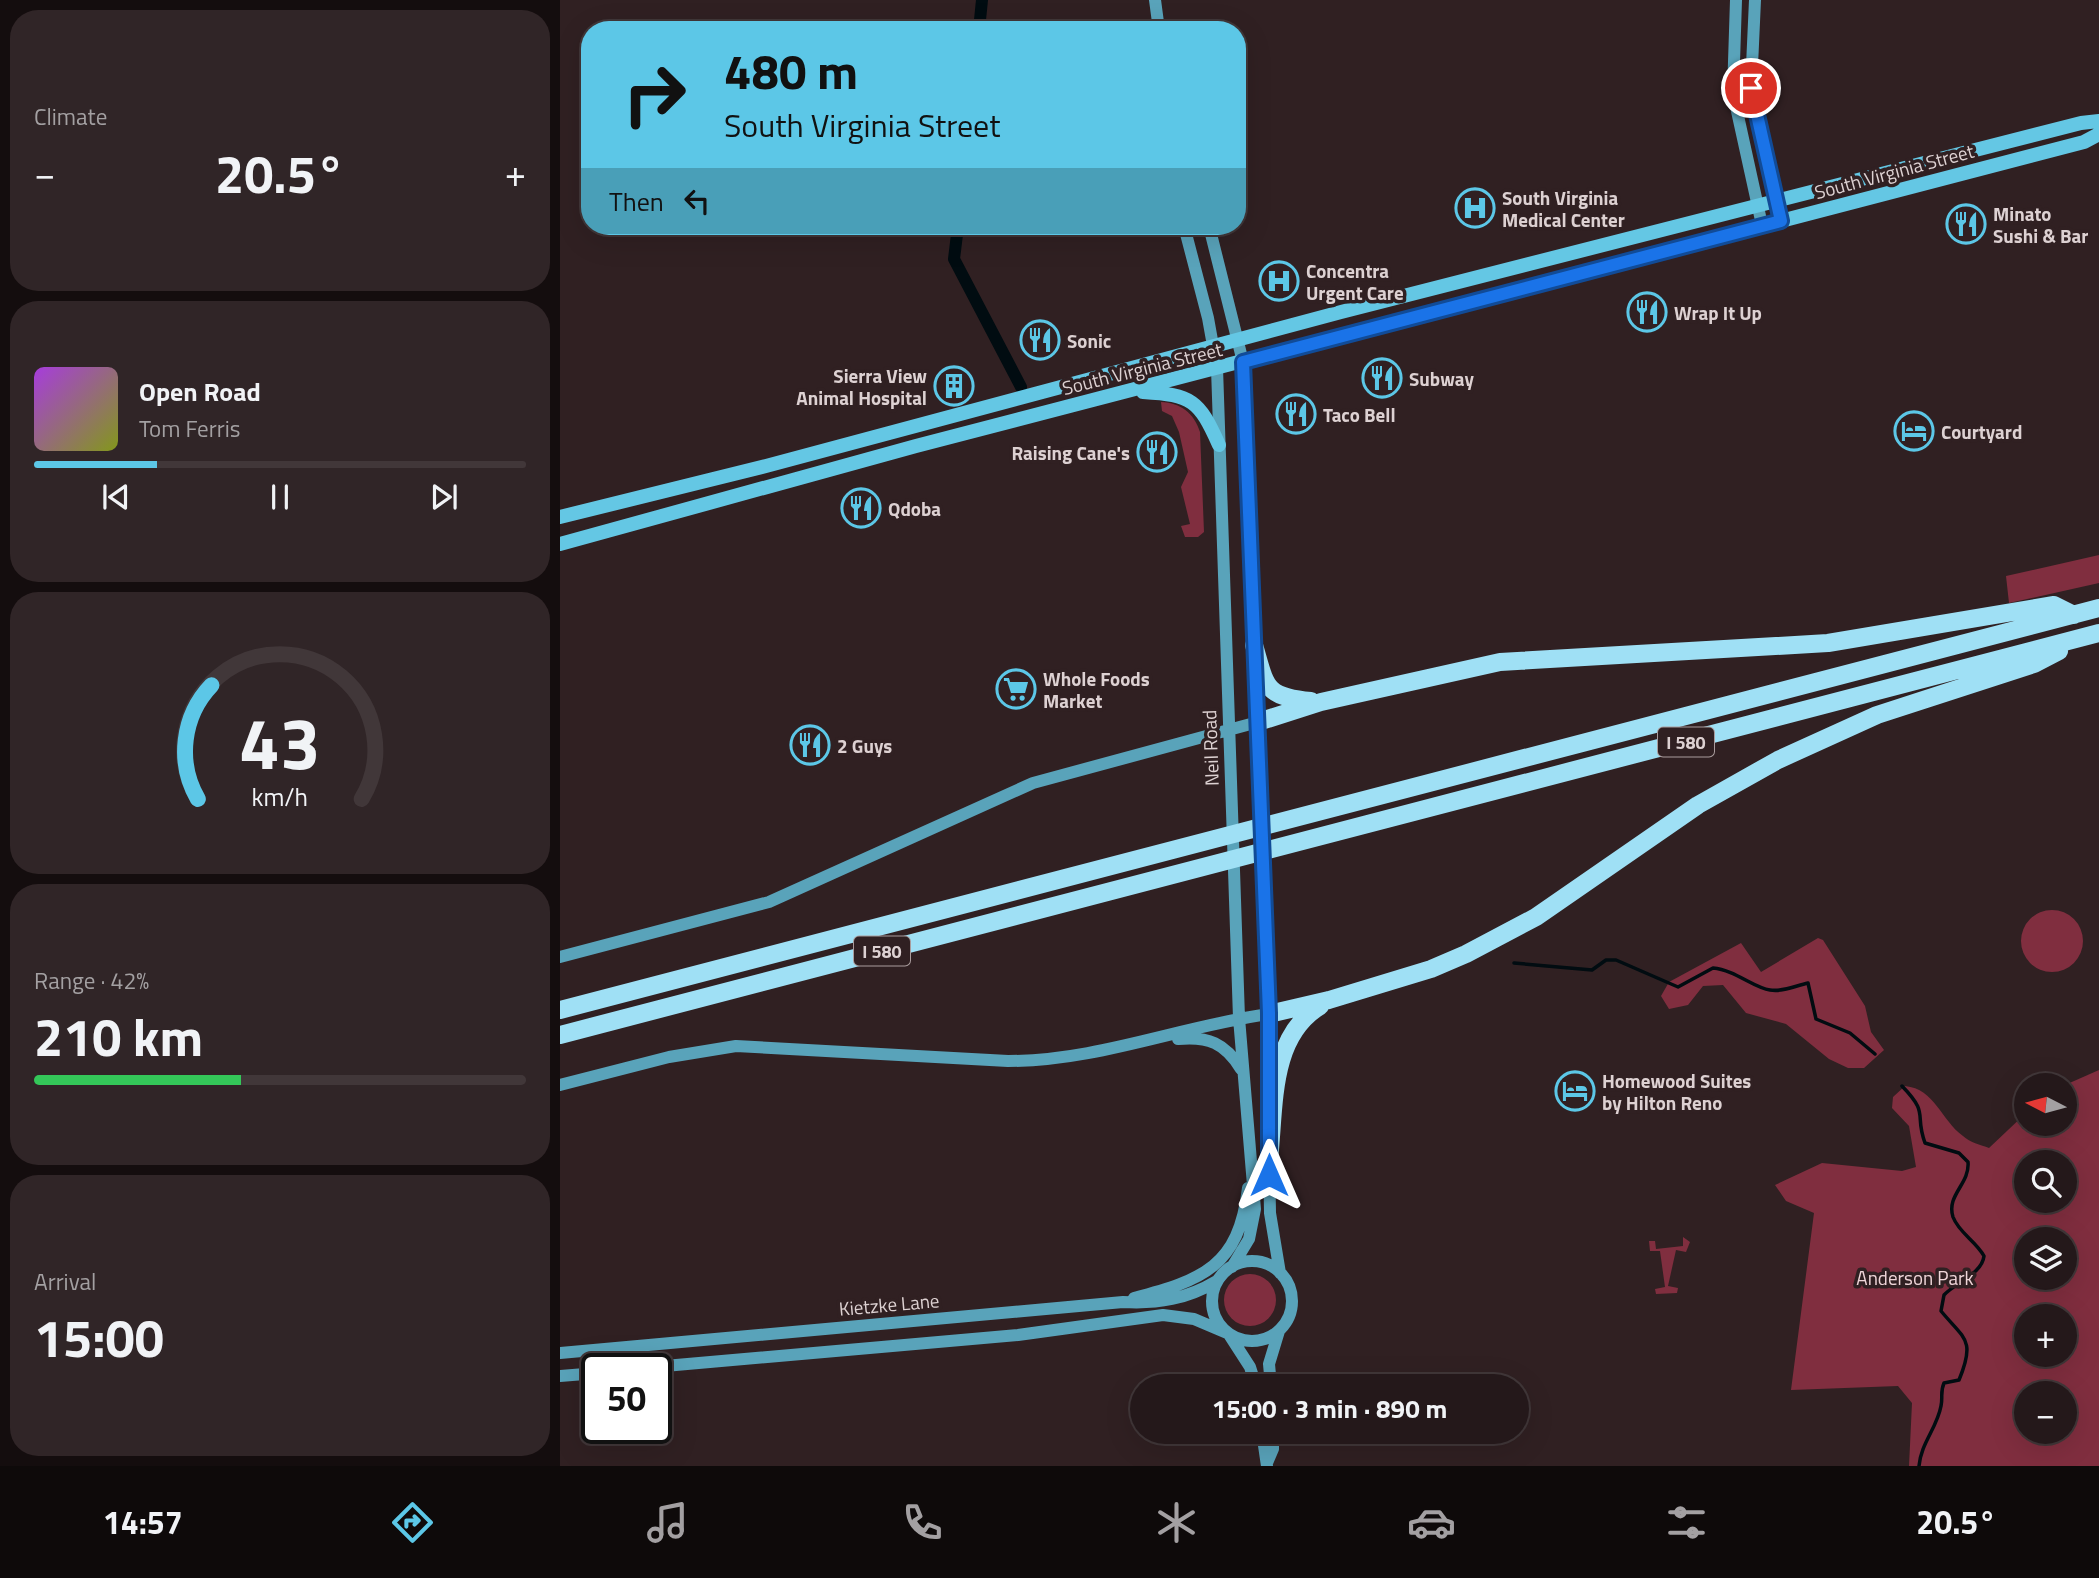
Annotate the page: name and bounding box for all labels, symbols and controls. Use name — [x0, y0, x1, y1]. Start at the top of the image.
text: 480 m — [724, 33, 858, 108]
icon: right — [609, 49, 700, 140]
pin — [1721, 58, 1781, 118]
icon: arrive — [1732, 69, 1770, 107]
text: Climate — [34, 99, 107, 134]
text: South Virginia Street — [724, 101, 1000, 149]
text: 20.5° — [215, 134, 345, 213]
street label: South Virginia Street — [1811, 136, 1977, 206]
text: − — [34, 144, 55, 202]
text: + — [505, 144, 526, 202]
text: Then — [609, 182, 664, 221]
icon: left — [678, 182, 716, 220]
place label: South Virginia Medical Center — [1502, 183, 1625, 234]
hospital icon: South Virginia Medical Center — [1454, 187, 1496, 229]
place label: Minato Sushi & Bar — [1993, 199, 2088, 250]
restaurant icon: Minato Sushi & Bar — [1945, 203, 1987, 245]
place label: Concentra Urgent Care — [1306, 256, 1404, 307]
hospital icon: Concentra Urgent Care — [1258, 260, 1300, 302]
restaurant icon: Wrap It Up — [1626, 291, 1668, 333]
place label: Wrap It Up — [1674, 298, 1762, 327]
restaurant icon: Sonic — [1019, 319, 1061, 361]
place label: Sonic — [1067, 326, 1111, 355]
street label: South Virginia Street — [1059, 334, 1225, 402]
restaurant icon: Subway — [1361, 357, 1403, 399]
place label: Sierra View Animal Hospital — [796, 361, 927, 412]
place label: Subway — [1409, 364, 1474, 393]
building icon: Sierra View Animal Hospital — [933, 365, 975, 407]
text: Open Road — [139, 372, 261, 411]
restaurant icon: Taco Bell — [1275, 393, 1317, 435]
place label: Taco Bell — [1323, 400, 1396, 429]
hotel icon: Courtyard — [1893, 410, 1935, 452]
text: Tom Ferris — [139, 411, 240, 446]
place label: Courtyard — [1941, 417, 2022, 446]
restaurant icon: Raising Cane's — [1136, 431, 1178, 473]
place label: Raising Cane's — [1011, 438, 1130, 467]
icon: previous — [97, 478, 135, 516]
icon: pause — [261, 478, 299, 516]
icon: next — [425, 478, 463, 516]
restaurant icon: Qdoba — [840, 487, 882, 529]
place label: Qdoba — [888, 494, 941, 523]
place label: Whole Foods Market — [1043, 664, 1150, 715]
supermarket icon: Whole Foods Market — [995, 668, 1037, 710]
text: 43 — [239, 687, 321, 797]
street label: Neil Road — [1194, 709, 1226, 787]
restaurant icon: 2 Guys — [789, 724, 831, 766]
road number: I 580 — [1658, 728, 1714, 756]
place label: 2 Guys — [837, 731, 892, 760]
text: km/h — [252, 778, 308, 816]
road number: I 580 — [854, 936, 910, 966]
text: Range · 42% — [34, 963, 149, 998]
text: 210 km — [34, 997, 203, 1076]
place label: Homewood Suites by Hilton Reno — [1602, 1066, 1751, 1117]
hotel icon: Homewood Suites by Hilton Reno — [1554, 1070, 1596, 1112]
north arrow — [2014, 1073, 2077, 1136]
map controls — [2014, 1073, 2077, 1444]
position arrow — [1232, 1138, 1306, 1212]
button: search — [2014, 1150, 2077, 1213]
button: layers — [2014, 1227, 2077, 1290]
park label: Anderson Park — [1856, 1263, 1974, 1292]
text: Arrival — [34, 1264, 96, 1299]
street label: Kietzke Lane — [837, 1285, 941, 1323]
text: 15:00 — [34, 1298, 164, 1377]
button: + — [2014, 1304, 2077, 1367]
speed limit sign: 50 — [581, 1353, 672, 1444]
button: − — [2014, 1381, 2077, 1444]
text: 15:00 · 3 min · 890 m — [1212, 1389, 1447, 1428]
text: 14:57 — [103, 1498, 183, 1546]
icon: directions — [388, 1498, 437, 1547]
icon: music — [643, 1498, 692, 1547]
icon: phone — [898, 1498, 947, 1547]
icon: climate — [1152, 1498, 1201, 1547]
icon: car — [1407, 1498, 1456, 1547]
icon: filters — [1662, 1498, 1711, 1547]
text: 20.5° — [1916, 1498, 1996, 1546]

